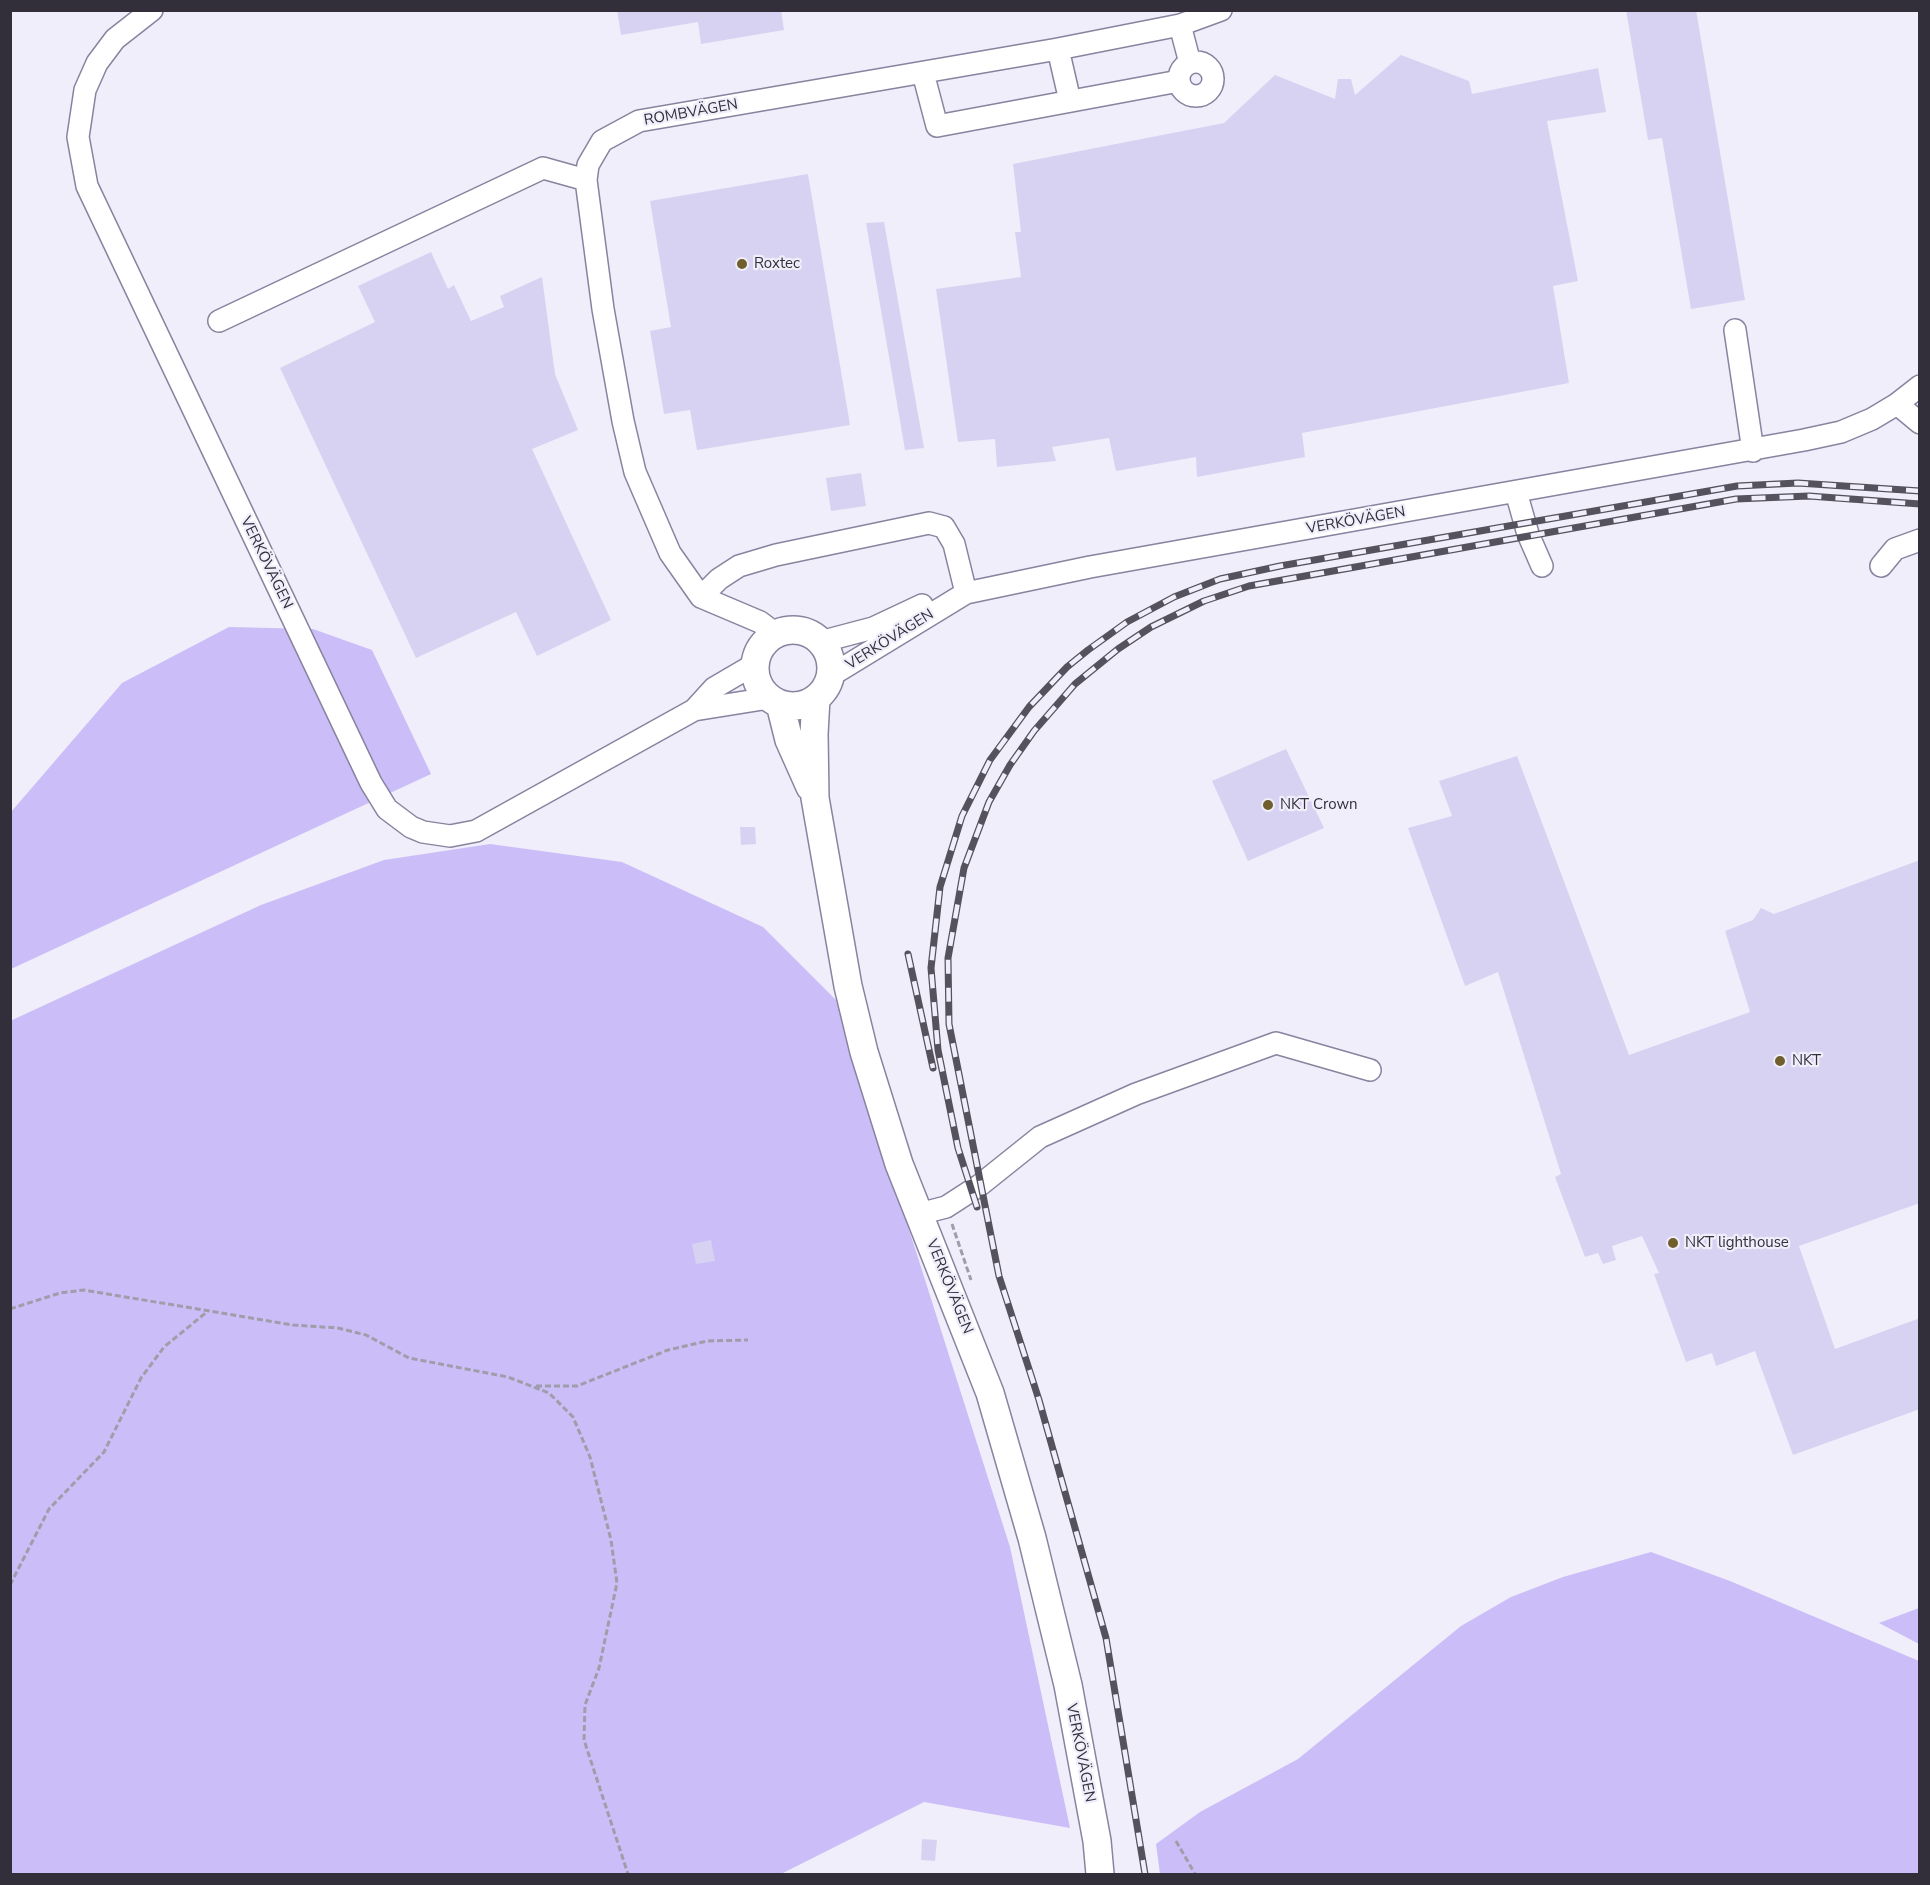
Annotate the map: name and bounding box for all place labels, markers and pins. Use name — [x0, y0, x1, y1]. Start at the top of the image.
place label: Roxtec — [754, 255, 800, 273]
marker: Roxtec — [735, 257, 749, 271]
place label: NKT Crown — [1280, 796, 1358, 814]
marker: NKT Crown — [1261, 798, 1275, 812]
place label: NKT — [1792, 1052, 1821, 1070]
marker: NKT — [1773, 1054, 1787, 1068]
place label: NKT lighthouse — [1685, 1234, 1789, 1252]
marker: NKT lighthouse — [1666, 1236, 1680, 1250]

